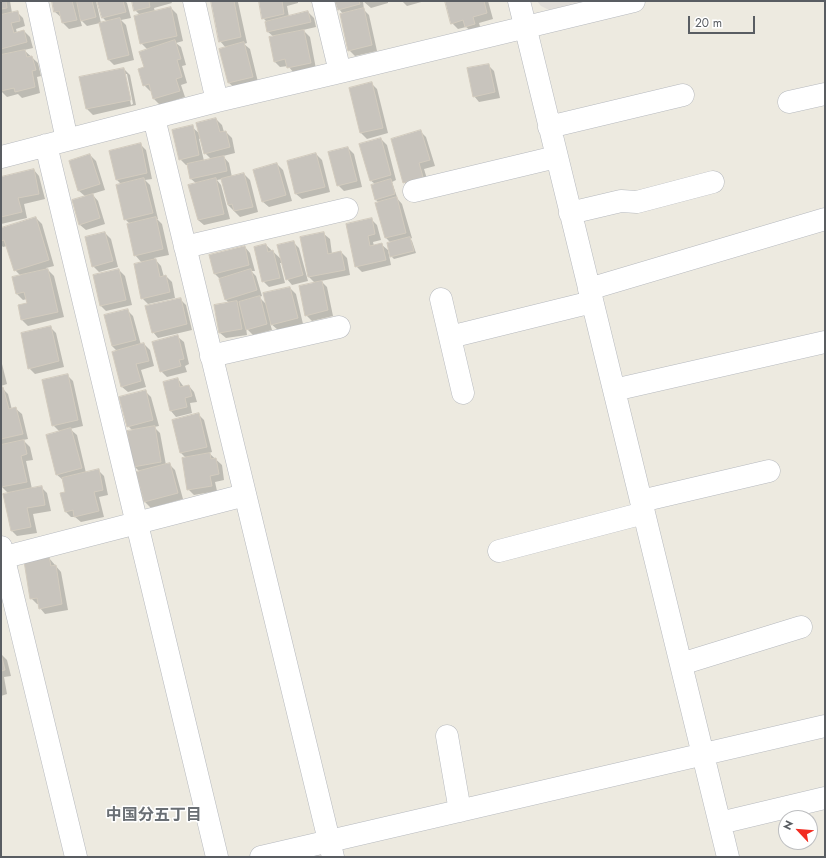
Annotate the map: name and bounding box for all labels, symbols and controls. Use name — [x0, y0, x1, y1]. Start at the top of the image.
scale bar — [690, 8, 757, 34]
text: 20 m — [695, 14, 722, 32]
district label: 中国分五丁目 — [106, 806, 202, 826]
north arrow — [778, 810, 818, 850]
text: N — [779, 818, 797, 833]

